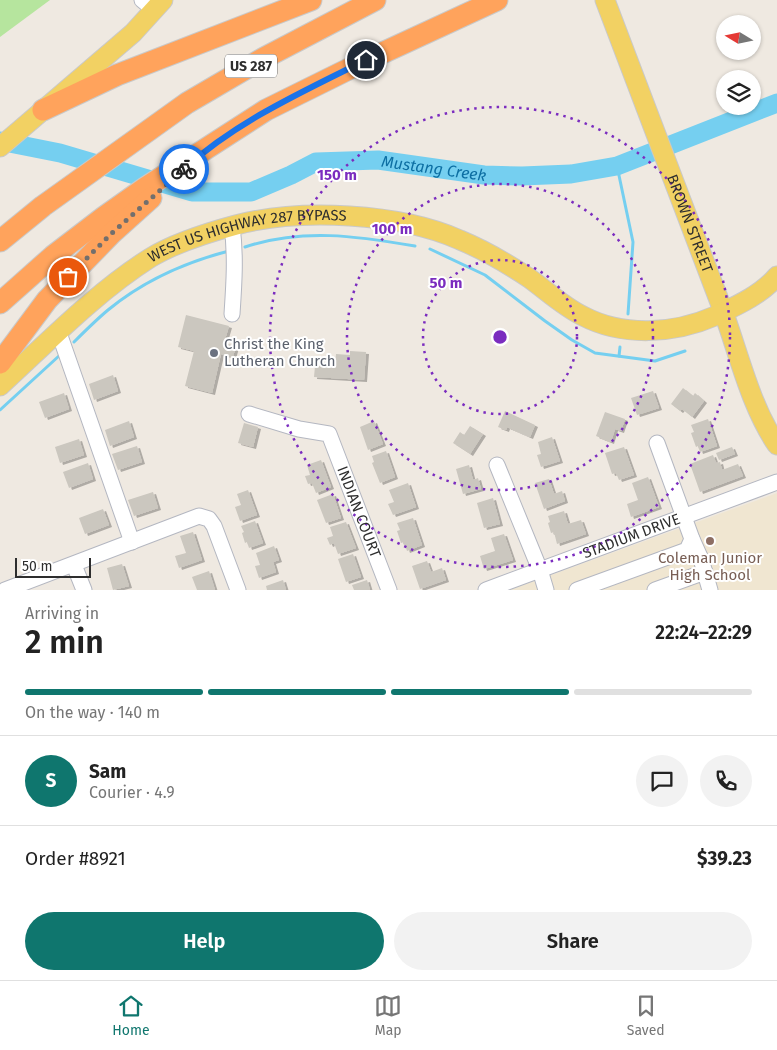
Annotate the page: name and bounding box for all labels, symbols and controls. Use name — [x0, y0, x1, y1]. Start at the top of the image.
north arrow — [716, 15, 761, 60]
map controls — [716, 15, 761, 115]
pin — [345, 39, 387, 81]
icon: home — [352, 46, 380, 74]
road number: US 287 — [225, 54, 277, 78]
button: layers — [716, 70, 761, 115]
courier — [159, 144, 209, 194]
water label: Mustang Creek — [380, 152, 488, 185]
icon: bike — [170, 155, 198, 183]
text: 150 m — [317, 166, 357, 184]
street label: BROWN STREET — [663, 172, 717, 275]
street label: WEST US HIGHWAY 287 BYPASS — [145, 206, 347, 266]
text: 100 m — [372, 220, 412, 238]
pin — [47, 256, 89, 298]
icon: bag — [54, 263, 82, 291]
text: 50 m — [429, 274, 463, 292]
centre of rings — [491, 328, 509, 346]
place label: Christ the King Lutheran Church — [224, 335, 336, 370]
marker: Christ the King Lutheran Church — [208, 347, 220, 359]
street label: INDIAN COURT — [333, 464, 385, 560]
street label: STADIUM DRIVE — [580, 510, 683, 562]
marker: Coleman Junior High School — [704, 535, 716, 547]
place label: Coleman Junior High School — [658, 549, 762, 584]
scale bar — [15, 555, 91, 578]
text: 50 m — [22, 558, 53, 575]
text: Arriving in — [25, 604, 99, 623]
text: 22:24–22:29 — [655, 621, 752, 644]
text: 2 min — [25, 623, 104, 661]
text: On the way · 140 m — [25, 703, 160, 722]
button: chat — [636, 755, 688, 807]
button: phone — [700, 755, 752, 807]
text: Sam — [89, 760, 126, 783]
text: S — [46, 769, 56, 792]
text: Courier · 4.9 — [89, 783, 175, 802]
text: Order #8921 — [25, 847, 126, 870]
text: $39.23 — [697, 847, 752, 870]
button: Help — [25, 912, 384, 970]
button: Share — [394, 912, 752, 970]
tab: Home — [112, 992, 150, 1039]
tab: Map — [374, 992, 402, 1039]
tab: Saved — [627, 992, 665, 1039]

